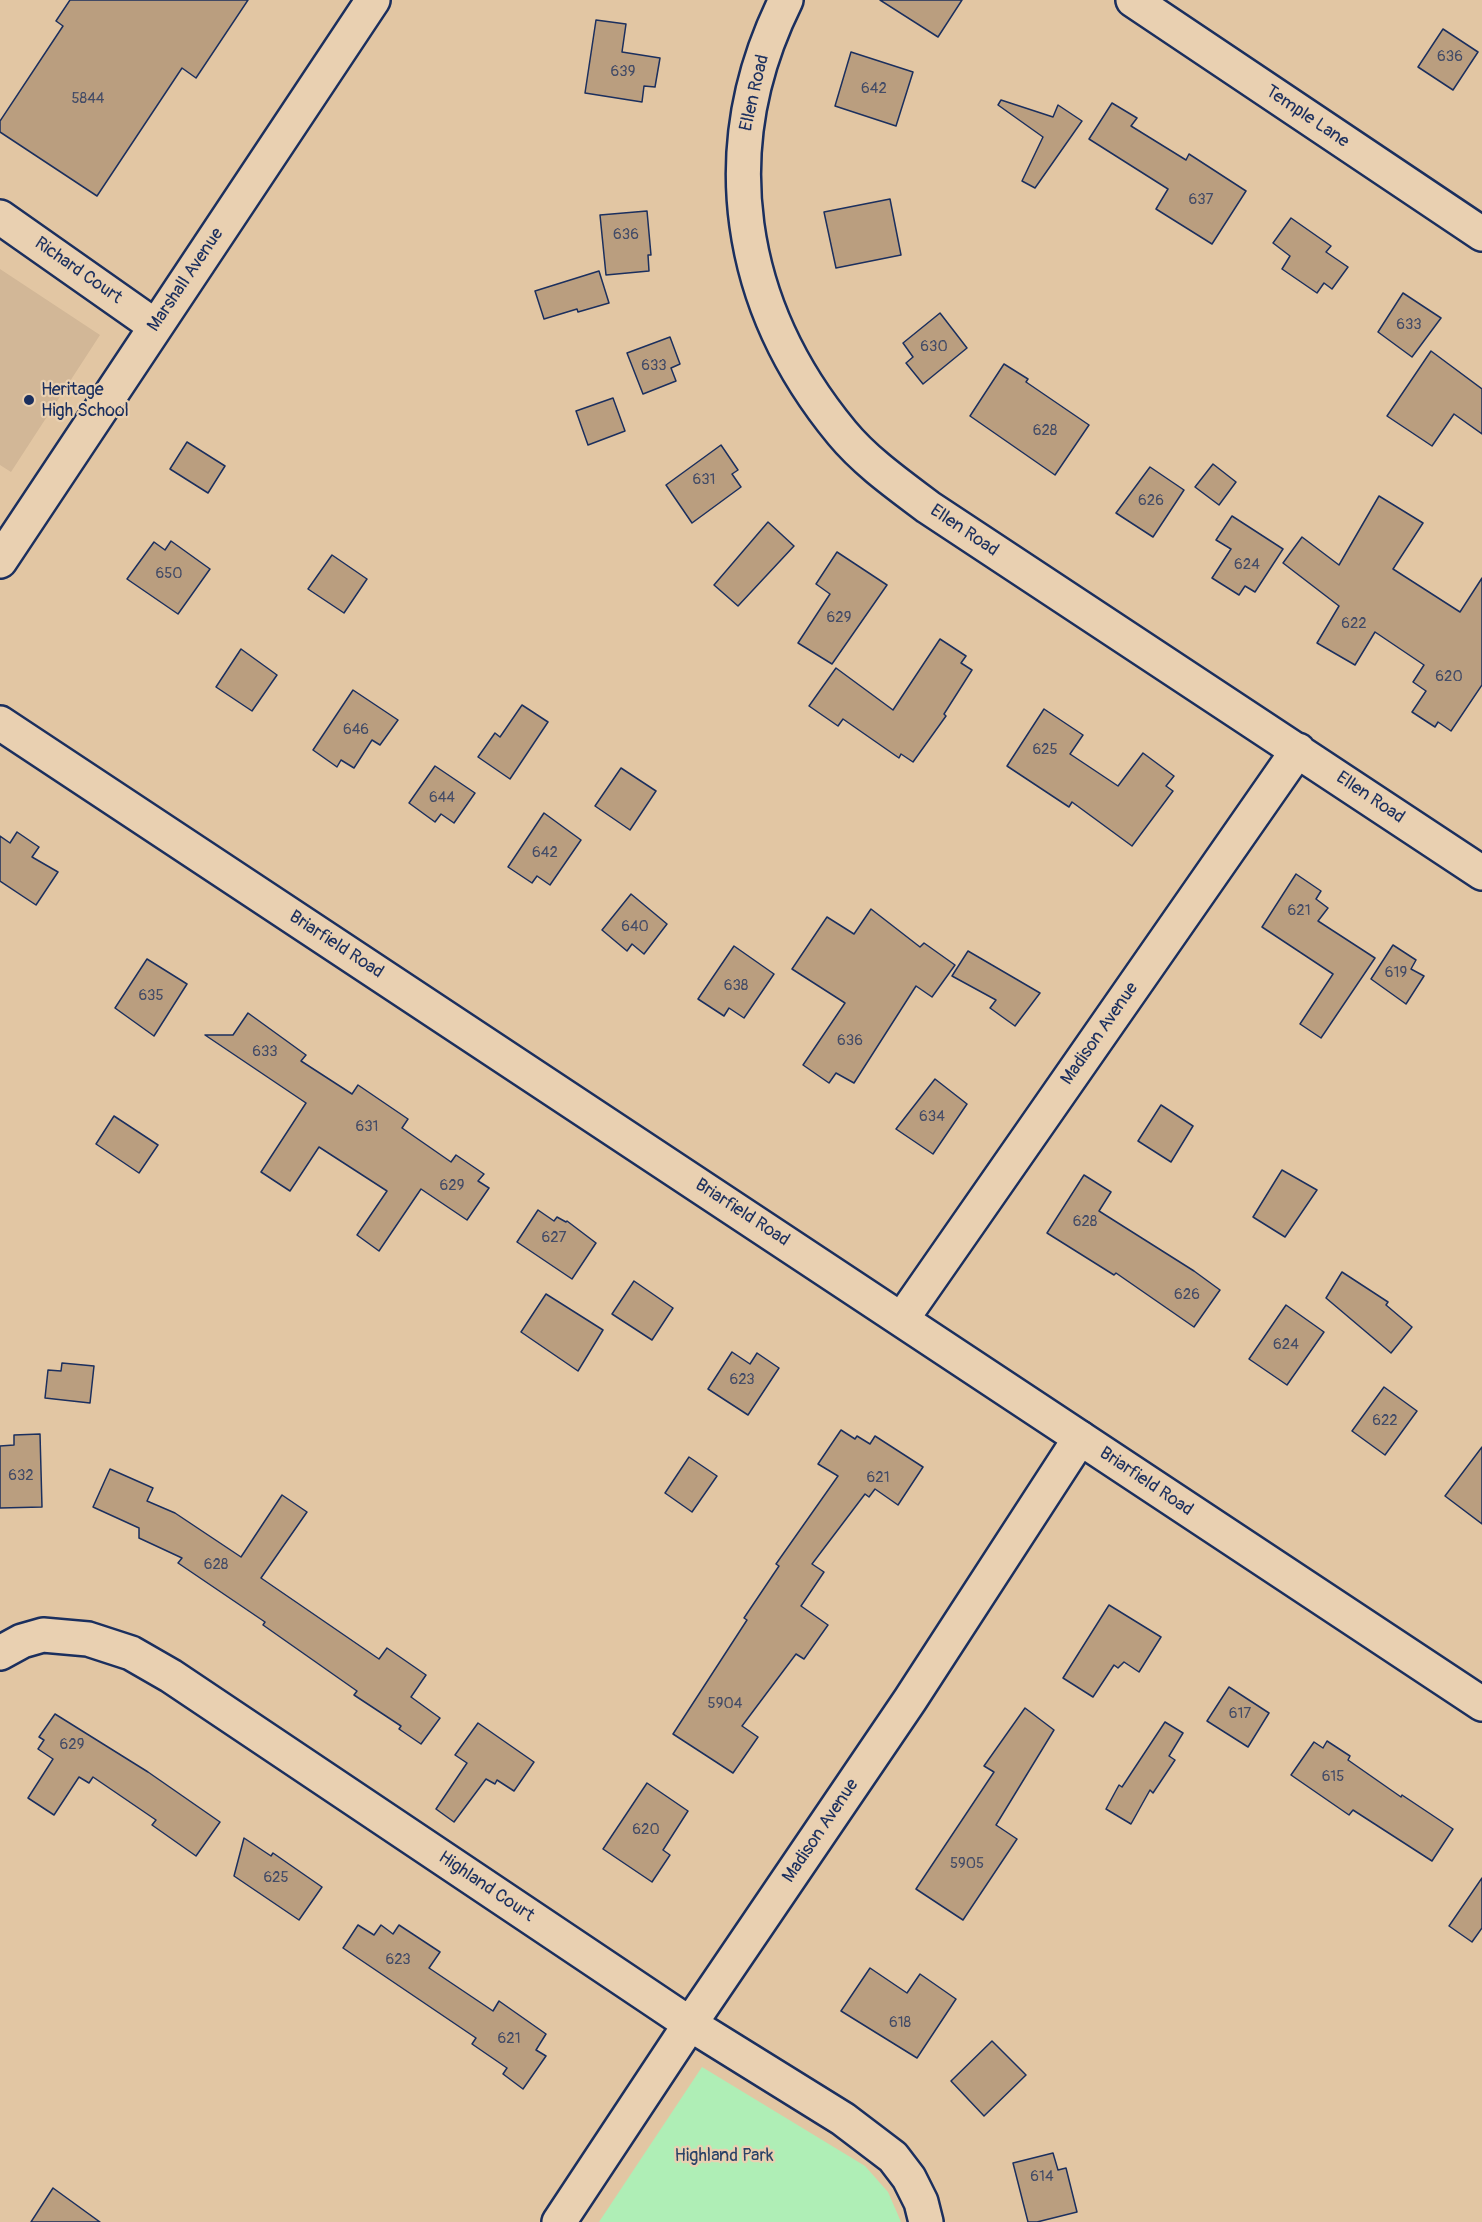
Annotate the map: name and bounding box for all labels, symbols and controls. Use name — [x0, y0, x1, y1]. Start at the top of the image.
house number: 636 — [1437, 48, 1463, 66]
street label: Ellen Road — [736, 53, 774, 133]
house number: 639 — [611, 63, 635, 81]
house number: 642 — [861, 80, 887, 98]
street label: Temple Lane — [1261, 81, 1353, 153]
house number: 5844 — [71, 90, 105, 108]
house number: 637 — [1188, 191, 1214, 209]
street label: Marshall Avenue — [143, 224, 229, 336]
house number: 636 — [613, 226, 639, 244]
street label: Richard Court — [30, 233, 126, 309]
house number: 633 — [1396, 316, 1422, 334]
house number: 630 — [920, 338, 948, 356]
house number: 633 — [641, 357, 667, 375]
place label: Heritage High School — [41, 379, 129, 422]
marker: Heritage High School — [22, 393, 36, 407]
house number: 628 — [1033, 422, 1057, 440]
house number: 631 — [693, 471, 715, 489]
house number: 626 — [1138, 492, 1164, 510]
street label: Ellen Road — [926, 500, 1002, 562]
house number: 624 — [1234, 556, 1260, 574]
house number: 650 — [155, 565, 183, 583]
house number: 629 — [827, 609, 851, 627]
house number: 622 — [1341, 615, 1367, 633]
house number: 620 — [1435, 668, 1463, 686]
house number: 646 — [343, 721, 369, 739]
house number: 625 — [1032, 741, 1058, 759]
street label: Ellen Road — [1332, 767, 1408, 829]
house number: 644 — [429, 789, 455, 807]
house number: 642 — [532, 844, 558, 862]
house number: 621 — [1288, 902, 1310, 920]
street label: Briarfield Road — [285, 906, 387, 984]
house number: 640 — [621, 918, 649, 936]
house number: 619 — [1385, 964, 1407, 982]
house number: 638 — [724, 977, 748, 995]
street label: Madison Avenue — [1057, 979, 1143, 1089]
house number: 635 — [138, 987, 164, 1005]
house number: 636 — [837, 1032, 863, 1050]
house number: 633 — [252, 1043, 278, 1061]
house number: 634 — [919, 1108, 945, 1126]
house number: 631 — [356, 1118, 378, 1136]
street label: Briarfield Road — [691, 1174, 793, 1252]
house number: 629 — [440, 1177, 464, 1195]
house number: 628 — [1073, 1213, 1097, 1231]
house number: 627 — [541, 1229, 567, 1247]
house number: 626 — [1174, 1286, 1200, 1304]
house number: 624 — [1273, 1336, 1299, 1354]
house number: 623 — [729, 1371, 755, 1389]
house number: 622 — [1372, 1412, 1398, 1430]
street label: Briarfield Road — [1095, 1443, 1197, 1521]
house number: 632 — [8, 1467, 34, 1485]
house number: 621 — [867, 1469, 889, 1487]
house number: 628 — [204, 1556, 228, 1574]
house number: 5904 — [708, 1695, 742, 1713]
house number: 617 — [1229, 1705, 1251, 1723]
house number: 629 — [60, 1736, 84, 1754]
house number: 615 — [1322, 1768, 1344, 1786]
street label: Madison Avenue — [778, 1775, 864, 1887]
house number: 620 — [632, 1821, 660, 1839]
street label: Highland Court — [434, 1847, 538, 1927]
house number: 5905 — [950, 1855, 984, 1873]
house number: 625 — [263, 1869, 289, 1887]
house number: 623 — [385, 1951, 411, 1969]
house number: 618 — [889, 2014, 911, 2032]
house number: 621 — [498, 2030, 520, 2048]
park label: Highland Park — [675, 2145, 773, 2167]
house number: 614 — [1030, 2168, 1054, 2186]

